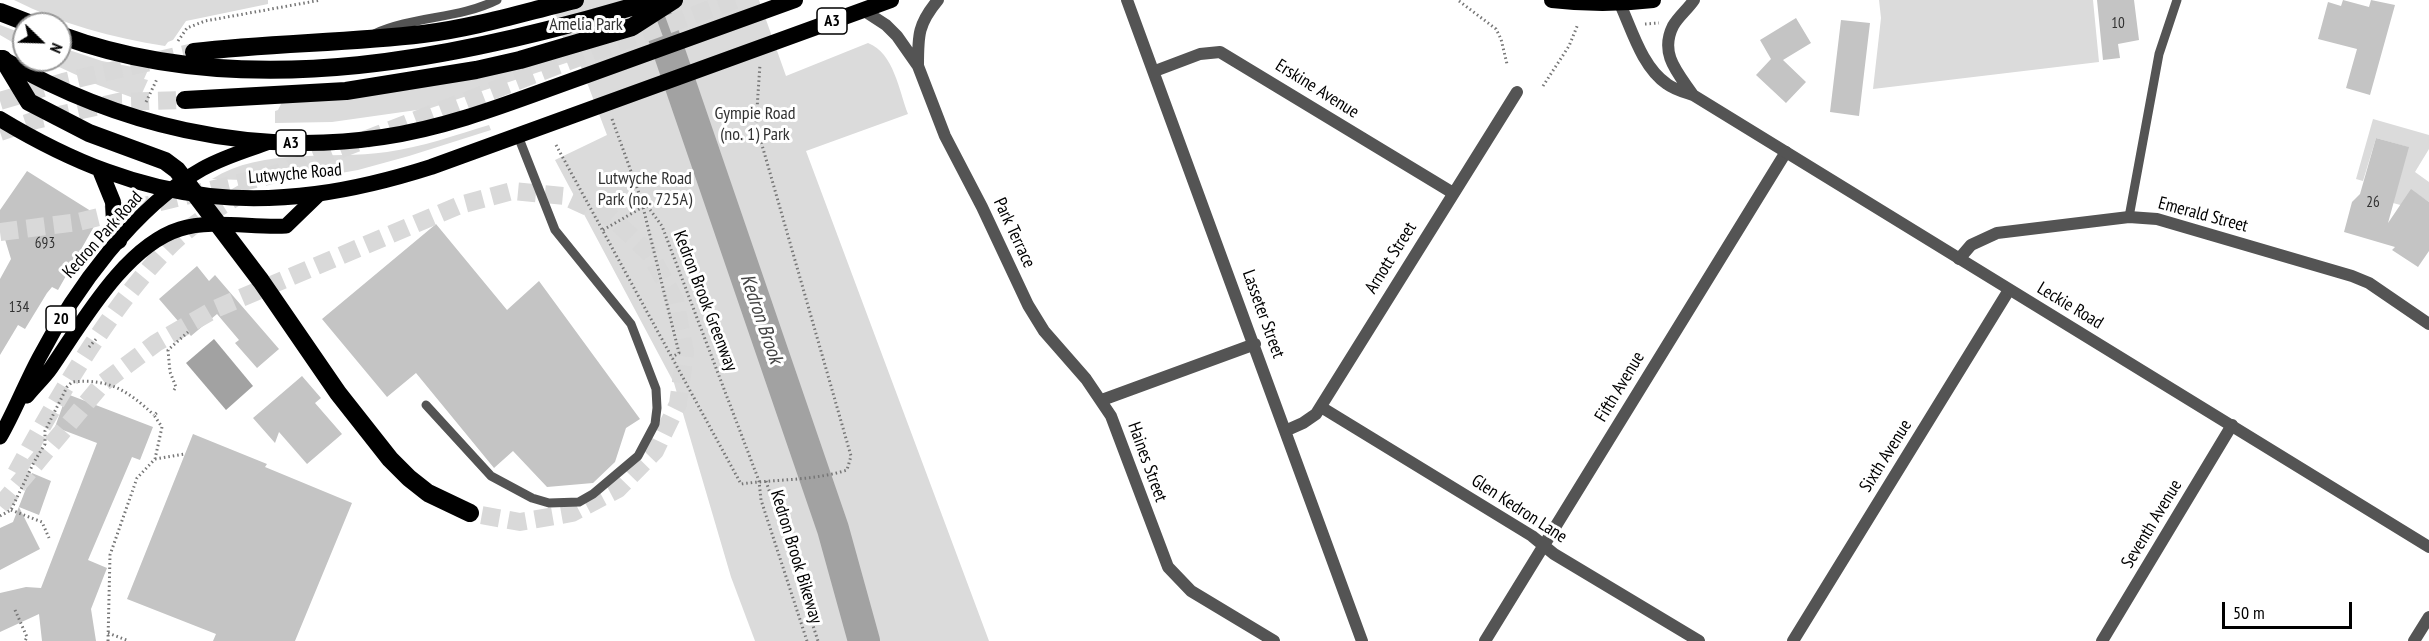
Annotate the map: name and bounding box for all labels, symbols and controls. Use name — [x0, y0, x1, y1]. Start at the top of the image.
road number: A3 — [817, 8, 847, 34]
north arrow — [12, 12, 72, 72]
park label: Amelia Park — [549, 14, 623, 36]
house number: 10 — [2111, 15, 2125, 33]
text: N — [46, 40, 68, 56]
street label: Erskine Avenue — [1271, 55, 1363, 123]
park label: Gympie Road (no. 1) Park — [714, 103, 796, 146]
road number: A3 — [276, 130, 306, 156]
street label: Lutwyche Road — [247, 159, 343, 189]
park label: Lutwyche Road Park (no. 725A) — [598, 168, 692, 210]
street label: Kedron Park Road — [58, 187, 148, 283]
street label: Emerald Street — [2156, 193, 2250, 237]
house number: 26 — [2366, 194, 2380, 212]
street label: Park Terrace — [988, 195, 1040, 271]
street label: Arnott Street — [1361, 218, 1421, 298]
street label: Kedron Brook Greenway — [668, 228, 742, 374]
house number: 693 — [35, 235, 55, 253]
street label: Lasseter Street — [1237, 267, 1289, 361]
water label: Kedron Brook — [735, 271, 787, 367]
street label: Leckie Road — [2033, 278, 2107, 334]
house number: 134 — [9, 299, 29, 317]
road number: 20 — [46, 306, 76, 332]
street label: Fifth Avenue — [1591, 348, 1649, 426]
street label: Sixth Avenue — [1855, 416, 1917, 496]
street label: Haines Street — [1123, 419, 1171, 505]
street label: Glen Kedron Lane — [1467, 470, 1571, 548]
street label: Seventh Avenue — [2117, 476, 2187, 572]
street label: Kedron Brook Bikeway — [765, 488, 827, 626]
scale bar — [2225, 590, 2356, 628]
text: 50 m — [2233, 601, 2265, 624]

